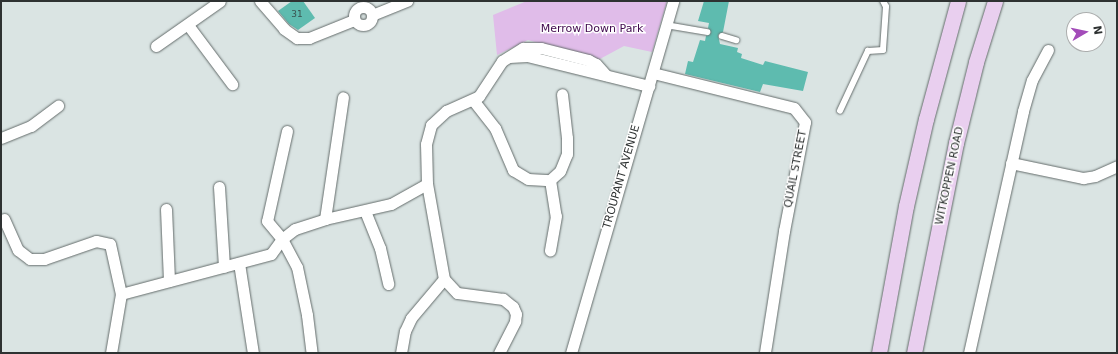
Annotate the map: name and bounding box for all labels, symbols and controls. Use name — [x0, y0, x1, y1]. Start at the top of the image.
house number: 31 — [291, 9, 303, 19]
north arrow — [1066, 12, 1106, 52]
park label: Merrow Down Park — [541, 22, 643, 36]
text: N — [1090, 25, 1104, 36]
street label: TROUPANT AVENUE — [601, 124, 643, 230]
street label: WITKOPPEN ROAD — [933, 126, 967, 226]
street label: QUAIL STREET — [782, 129, 810, 209]

